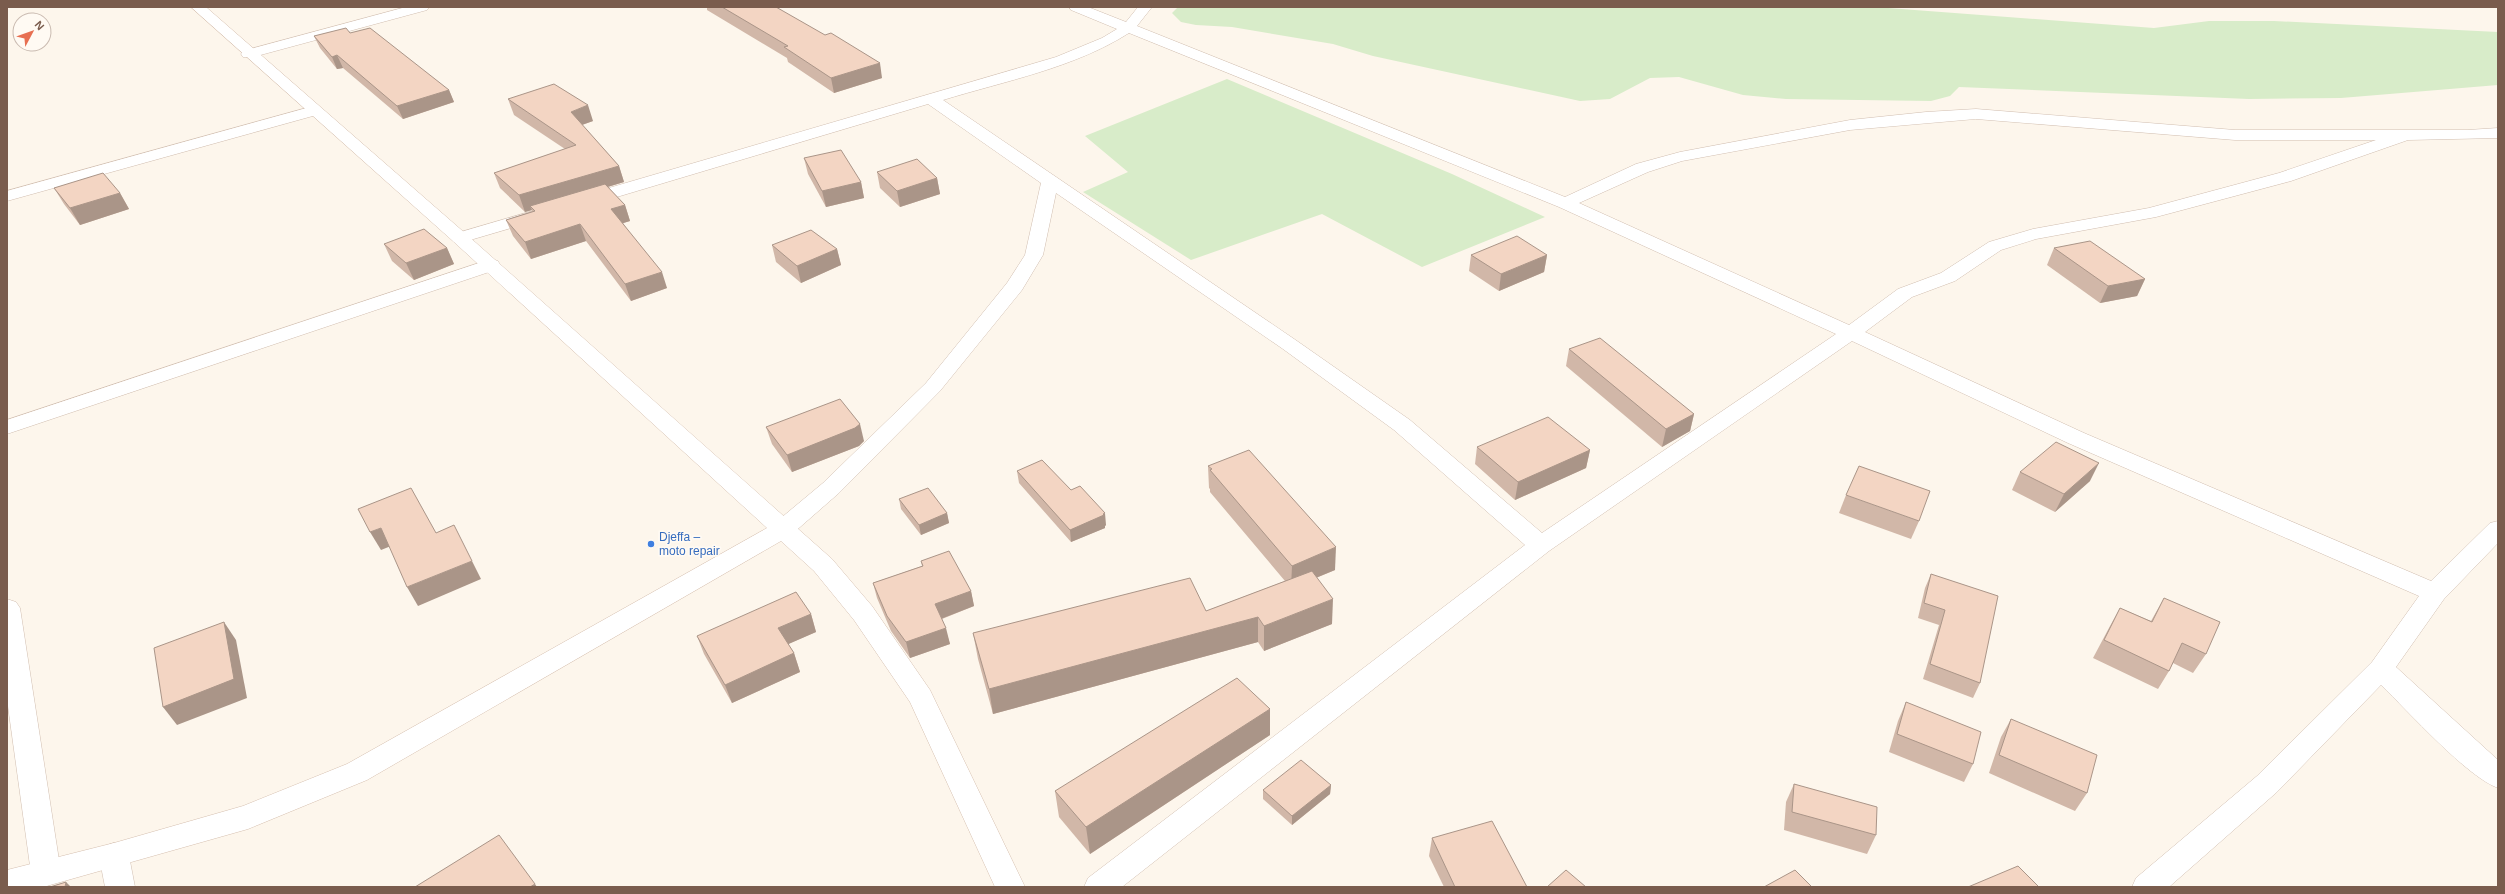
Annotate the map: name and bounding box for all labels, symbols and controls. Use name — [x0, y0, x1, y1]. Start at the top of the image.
north arrow — [12, 12, 52, 52]
text: N — [32, 19, 47, 32]
place label: Djeffa – moto repair — [659, 530, 720, 558]
marker: Djeffa – moto repair — [646, 539, 656, 549]

